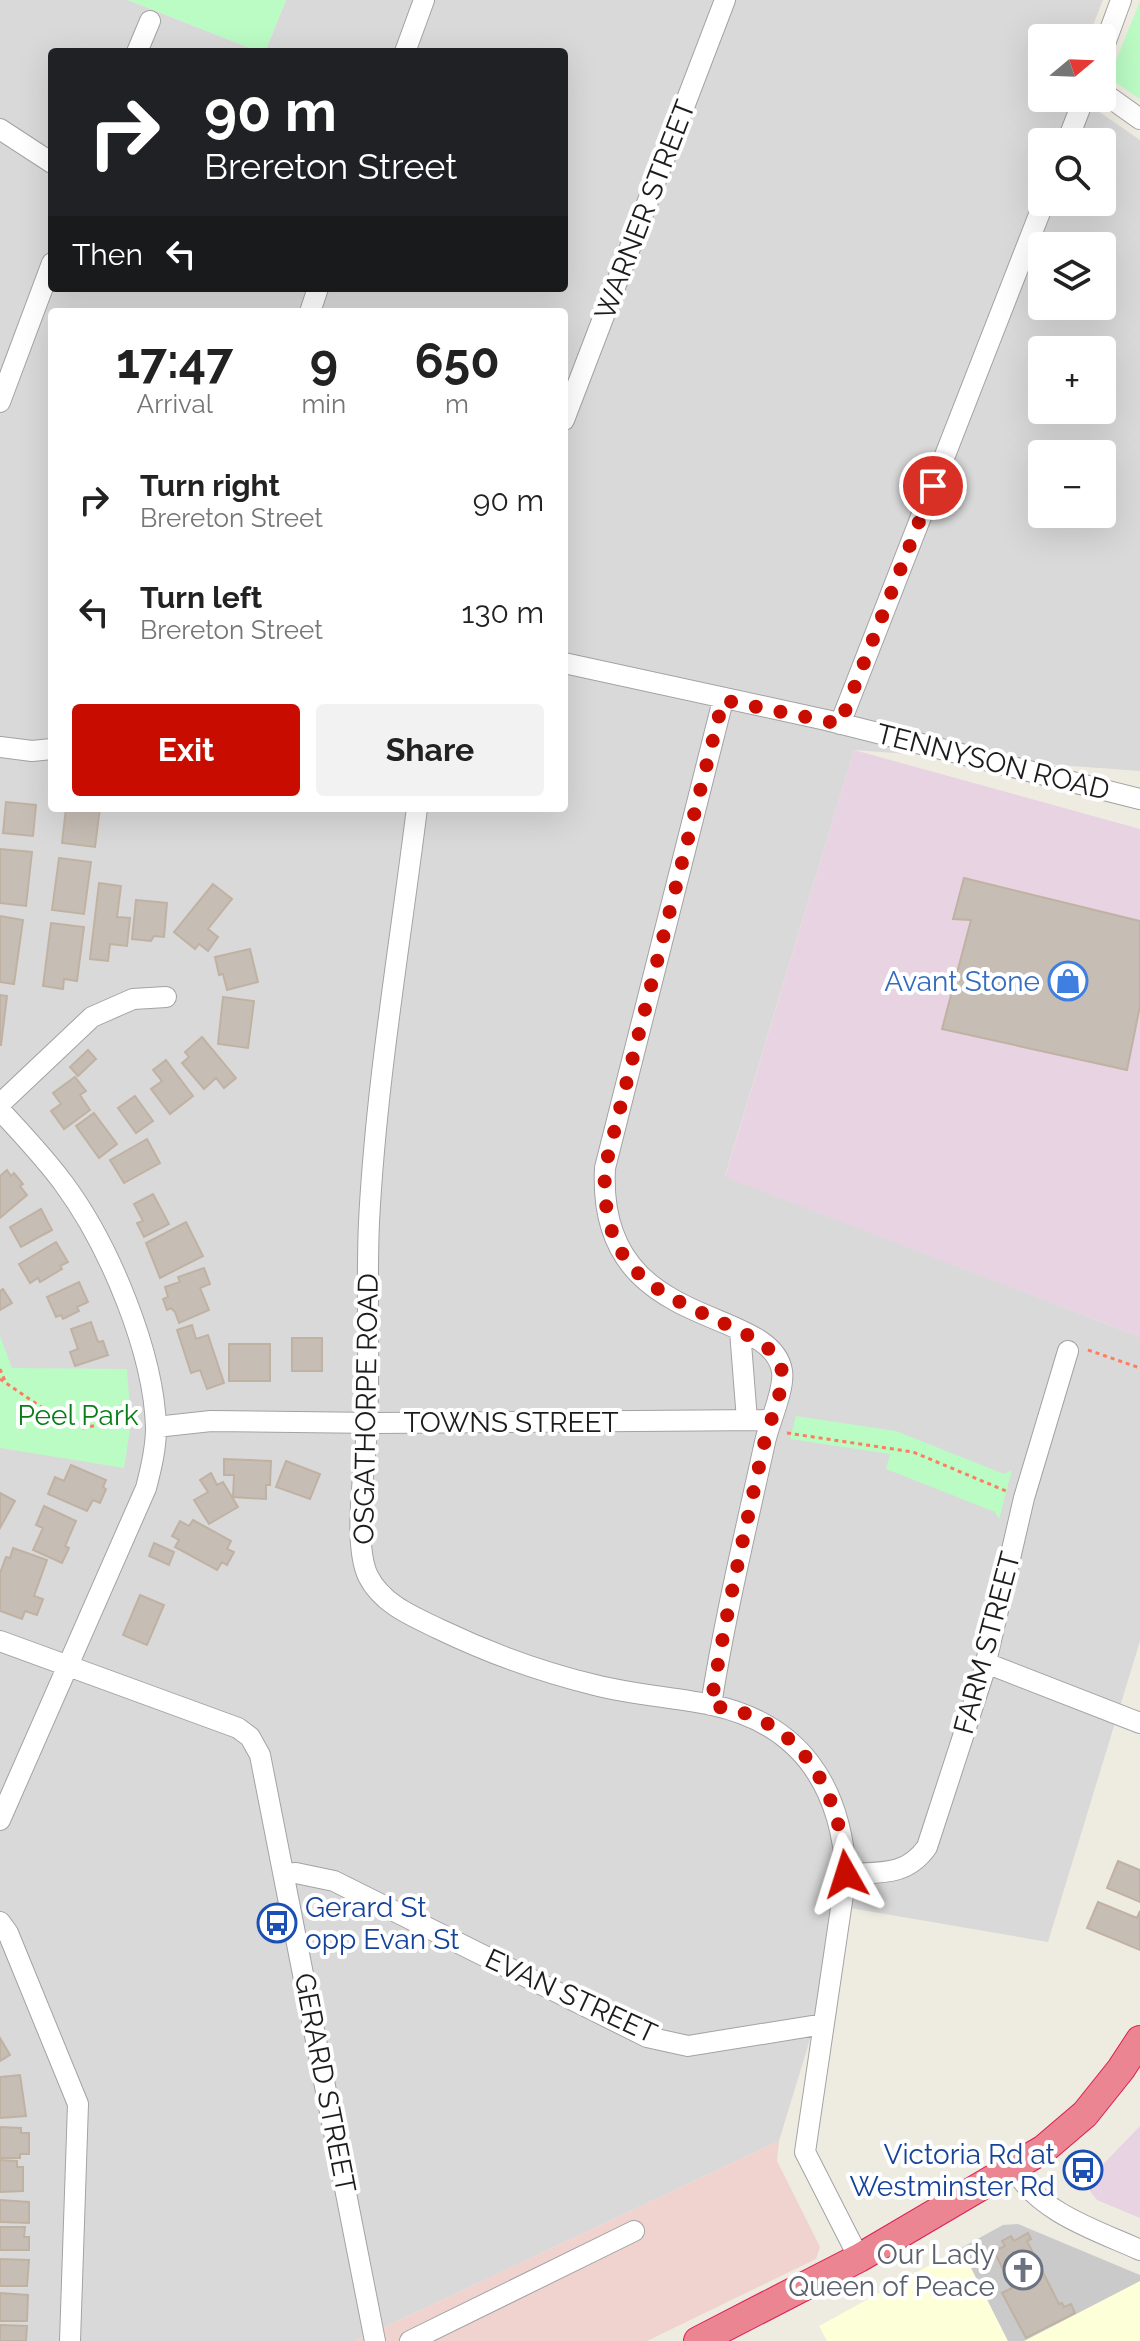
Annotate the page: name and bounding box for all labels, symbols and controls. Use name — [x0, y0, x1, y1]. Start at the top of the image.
north arrow — [1028, 24, 1116, 112]
map controls — [1028, 24, 1116, 528]
text: 90 m — [204, 78, 337, 144]
icon: right — [72, 80, 176, 184]
street label: WARNER STREET — [588, 96, 702, 324]
button: search — [1028, 128, 1116, 216]
text: Brereton Street — [204, 145, 457, 187]
icon: left — [159, 232, 203, 276]
button: layers — [1028, 232, 1116, 320]
text: Then — [72, 237, 143, 272]
text: 17:47 — [116, 333, 233, 389]
text: 9 — [310, 333, 338, 389]
text: 650 — [414, 333, 500, 389]
button: + — [1028, 336, 1116, 424]
text: Arrival — [137, 389, 213, 419]
text: min — [301, 389, 346, 419]
text: m — [445, 389, 469, 419]
button: − — [1028, 440, 1116, 528]
pin — [899, 452, 967, 520]
icon: arrive — [911, 464, 955, 508]
text: Turn right — [140, 468, 280, 503]
icon: right — [72, 478, 116, 522]
text: 90 m — [473, 483, 544, 518]
text: Brereton Street — [140, 503, 323, 533]
text: Turn left — [140, 580, 262, 615]
icon: left — [72, 590, 116, 634]
text: 130 m — [462, 595, 544, 630]
text: Brereton Street — [140, 615, 323, 645]
button: Exit — [72, 704, 300, 796]
button: Share — [316, 704, 544, 796]
street label: TENNYSON ROAD — [873, 717, 1113, 807]
shop icon: Avant Stone — [1047, 960, 1089, 1002]
place label: Avant Stone — [884, 965, 1040, 998]
street label: OSGATHORPE ROAD — [347, 1273, 385, 1545]
park label: Peel Park — [17, 1399, 139, 1432]
street label: TOWNS STREET — [403, 1406, 619, 1439]
street label: FARM STREET — [947, 1548, 1027, 1738]
position arrow — [804, 1832, 888, 1916]
place label: Gerard St opp Evan St — [305, 1891, 460, 1956]
bus stop icon: Gerard St opp Evan St — [256, 1902, 298, 1944]
street label: EVAN STREET — [480, 1942, 662, 2050]
street label: GERARD STREET — [288, 1970, 362, 2196]
place label: Victoria Rd at Westminster Rd — [849, 2138, 1056, 2203]
bus stop icon: Victoria Rd at Westminster Rd — [1062, 2149, 1104, 2191]
place label: Our Lady Queen of Peace — [788, 2238, 995, 2303]
church icon: Our Lady Queen of Peace — [1002, 2249, 1044, 2291]

